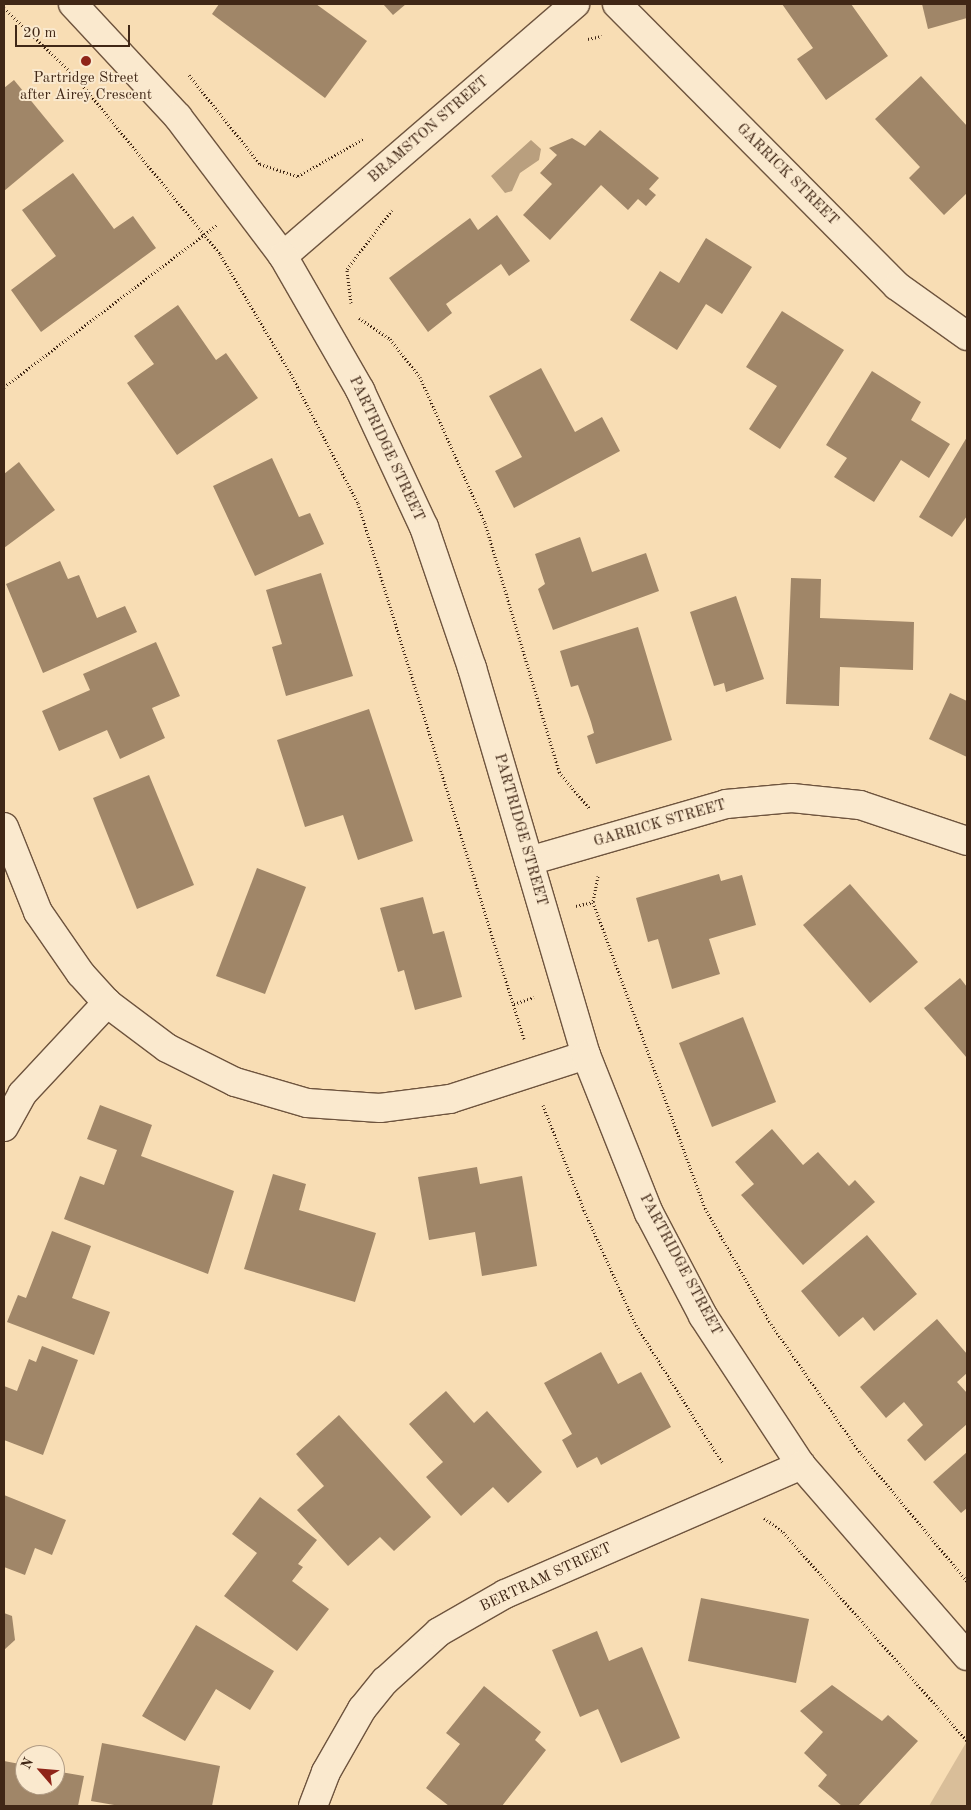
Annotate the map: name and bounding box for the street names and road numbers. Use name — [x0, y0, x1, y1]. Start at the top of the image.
street label: BRAMSTON STREET — [365, 73, 493, 187]
street label: GARRICK STREET — [732, 120, 842, 230]
street label: PARTRIDGE STREET — [344, 374, 428, 524]
street label: PARTRIDGE STREET — [490, 752, 550, 908]
street label: GARRICK STREET — [592, 796, 728, 852]
street label: PARTRIDGE STREET — [635, 1191, 725, 1339]
street label: BERTRAM STREET — [477, 1540, 615, 1616]

